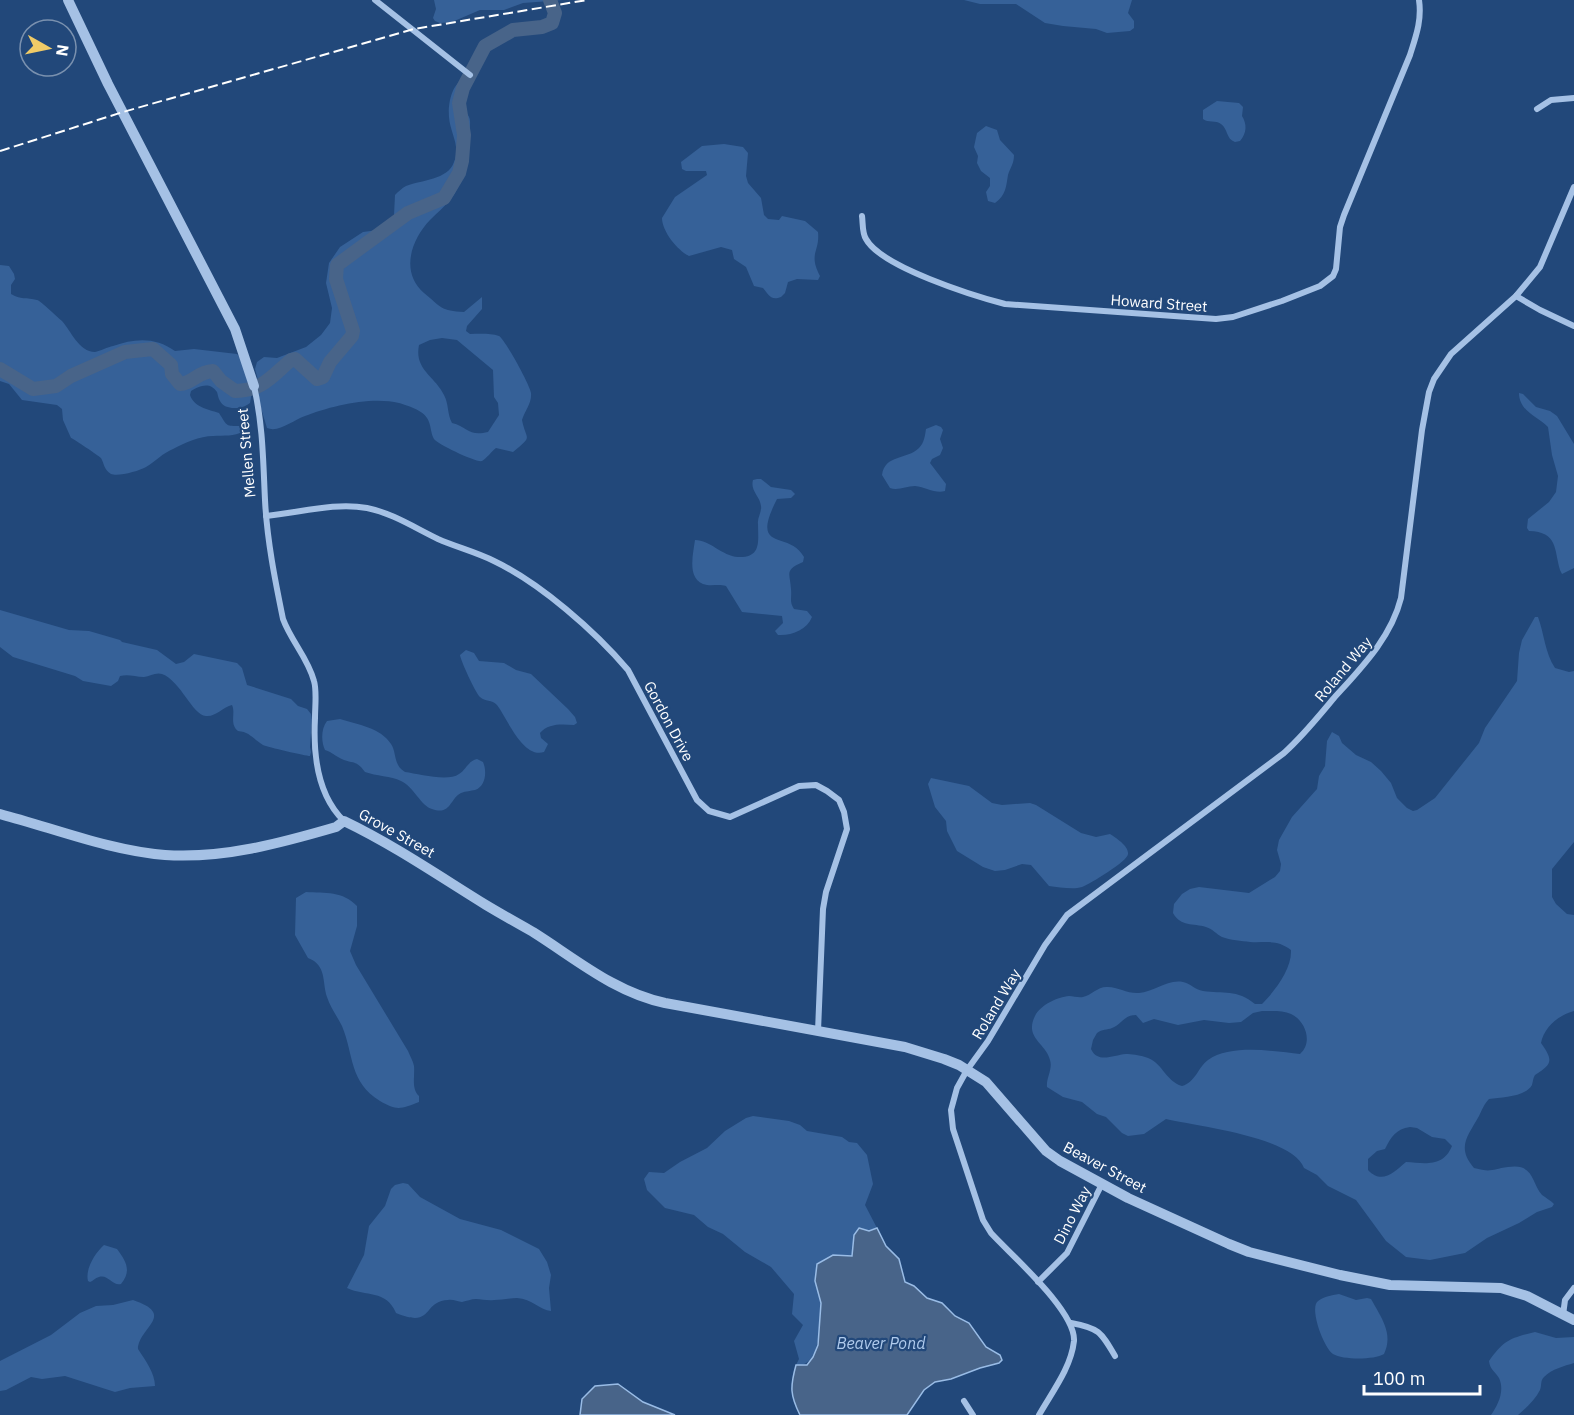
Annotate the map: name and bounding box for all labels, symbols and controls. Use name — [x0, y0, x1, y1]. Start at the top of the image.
north arrow — [18, 18, 78, 78]
text: N — [52, 43, 74, 58]
street label: Howard Street — [1110, 290, 1208, 316]
street label: Mellen Street — [233, 407, 259, 499]
street label: Roland Way — [1310, 632, 1376, 705]
street label: Gordon Drive — [640, 678, 698, 764]
street label: Grove Street — [356, 804, 438, 862]
street label: Roland Way — [967, 965, 1025, 1043]
street label: Beaver Street — [1060, 1137, 1150, 1197]
street label: Dino Way — [1049, 1182, 1095, 1247]
water label: Beaver Pond — [836, 1333, 926, 1353]
scale bar — [1364, 1358, 1480, 1396]
text: 100 m — [1373, 1367, 1425, 1390]

